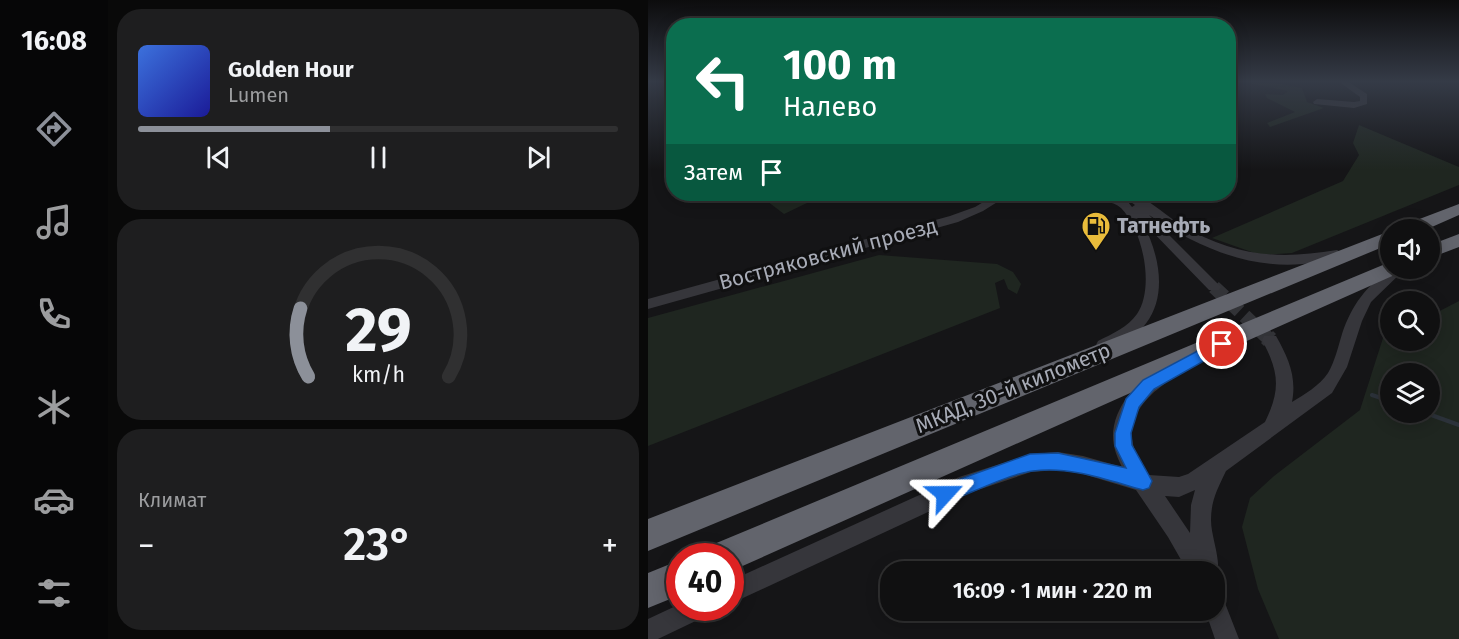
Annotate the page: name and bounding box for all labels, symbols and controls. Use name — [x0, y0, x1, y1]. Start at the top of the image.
text: 16:08 — [21, 25, 87, 57]
text: 100 m — [783, 40, 897, 90]
icon: left — [684, 42, 762, 120]
text: Golden Hour — [228, 56, 354, 83]
text: Lumen — [228, 83, 289, 107]
text: Налево — [783, 91, 877, 123]
icon: directions — [33, 108, 75, 150]
icon: previous — [202, 141, 235, 174]
icon: pause — [362, 141, 395, 174]
icon: next — [522, 141, 555, 174]
icon: arrive — [755, 156, 788, 189]
text: Затем — [684, 159, 743, 186]
icon: music — [33, 201, 75, 243]
fuel station icon: Татнефть — [1080, 210, 1112, 252]
street label: Востряковский проезд — [716, 212, 940, 296]
place label: Татнефть — [1117, 213, 1210, 239]
map controls — [1380, 219, 1440, 423]
button: sound — [1380, 219, 1440, 279]
button: search — [1380, 291, 1440, 351]
icon: phone — [33, 293, 75, 335]
text: 29 — [345, 293, 411, 368]
pin — [1196, 318, 1247, 369]
icon: arrive — [1205, 327, 1238, 360]
street label: МКАД, 30-й километр — [912, 337, 1114, 439]
text: km/h — [351, 362, 405, 388]
button: layers — [1380, 363, 1440, 423]
icon: climate — [33, 386, 75, 428]
position arrow — [913, 462, 977, 526]
icon: car — [33, 479, 75, 521]
text: Климат — [138, 488, 206, 512]
text: 23° — [343, 518, 413, 572]
text: − — [138, 526, 155, 566]
text: + — [602, 526, 618, 566]
speed limit sign: 40 — [666, 543, 744, 621]
icon: filters — [33, 572, 75, 614]
text: 16:09 · 1 мин · 220 m — [953, 577, 1152, 604]

